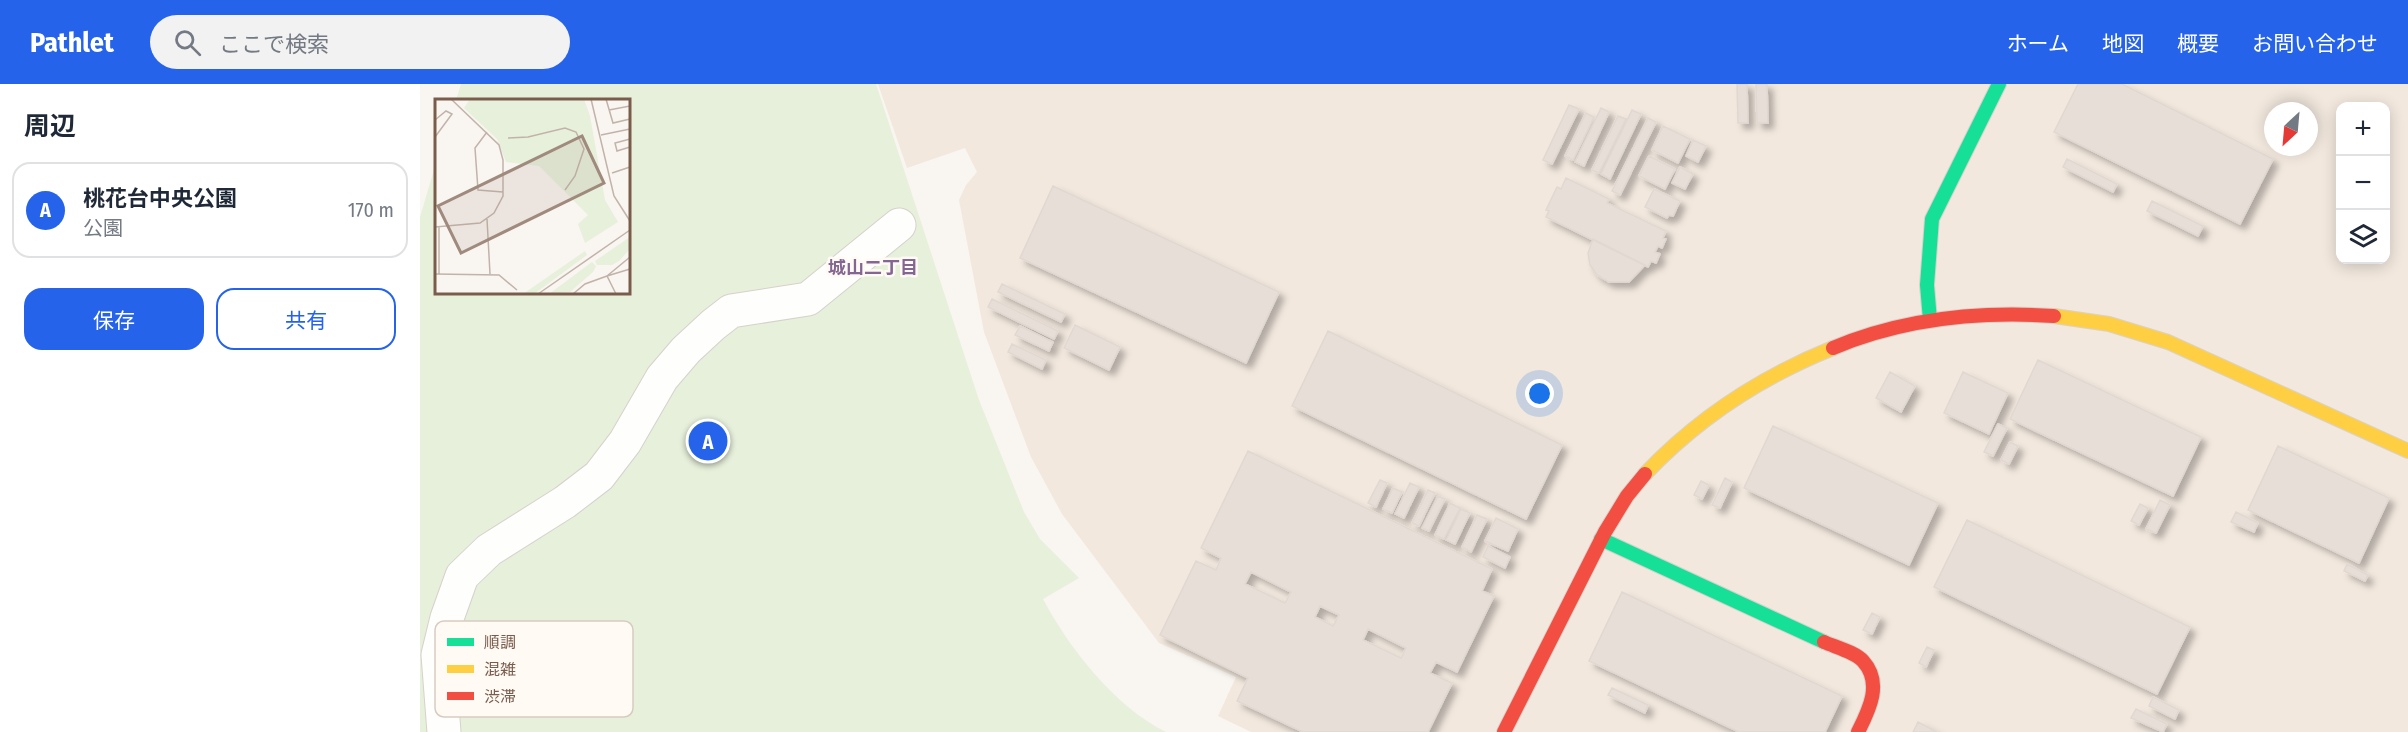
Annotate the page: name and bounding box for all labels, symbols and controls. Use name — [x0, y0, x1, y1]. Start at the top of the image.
search box — [150, 15, 570, 69]
text: Pathlet — [30, 26, 114, 59]
icon: search — [171, 26, 204, 59]
text: ここで検索 — [219, 31, 329, 58]
text: ホーム — [2007, 31, 2069, 57]
text: 地図 — [2102, 31, 2144, 57]
text: 概要 — [2177, 31, 2219, 57]
text: お問い合わせ — [2252, 31, 2378, 57]
inset map — [435, 99, 630, 294]
north arrow — [2264, 102, 2318, 156]
map controls — [2336, 102, 2390, 264]
button: + — [2336, 102, 2390, 156]
text: 周辺 — [24, 111, 76, 142]
button: − — [2336, 156, 2390, 210]
text: 桃花台中央公園 — [83, 185, 237, 212]
text: A — [40, 198, 51, 222]
text: 170 m — [348, 198, 394, 222]
button: layers — [2336, 210, 2390, 264]
text: 公園 — [83, 216, 123, 240]
district label: 城山二丁目 — [828, 257, 918, 279]
button: 保存 — [24, 288, 204, 350]
button: 共有 — [216, 288, 396, 350]
your location — [1525, 379, 1554, 408]
pin: A — [688, 418, 728, 464]
legend — [435, 621, 633, 717]
text: 順調 — [484, 633, 516, 652]
text: 混雑 — [484, 660, 516, 679]
text: 渋滞 — [484, 687, 516, 706]

